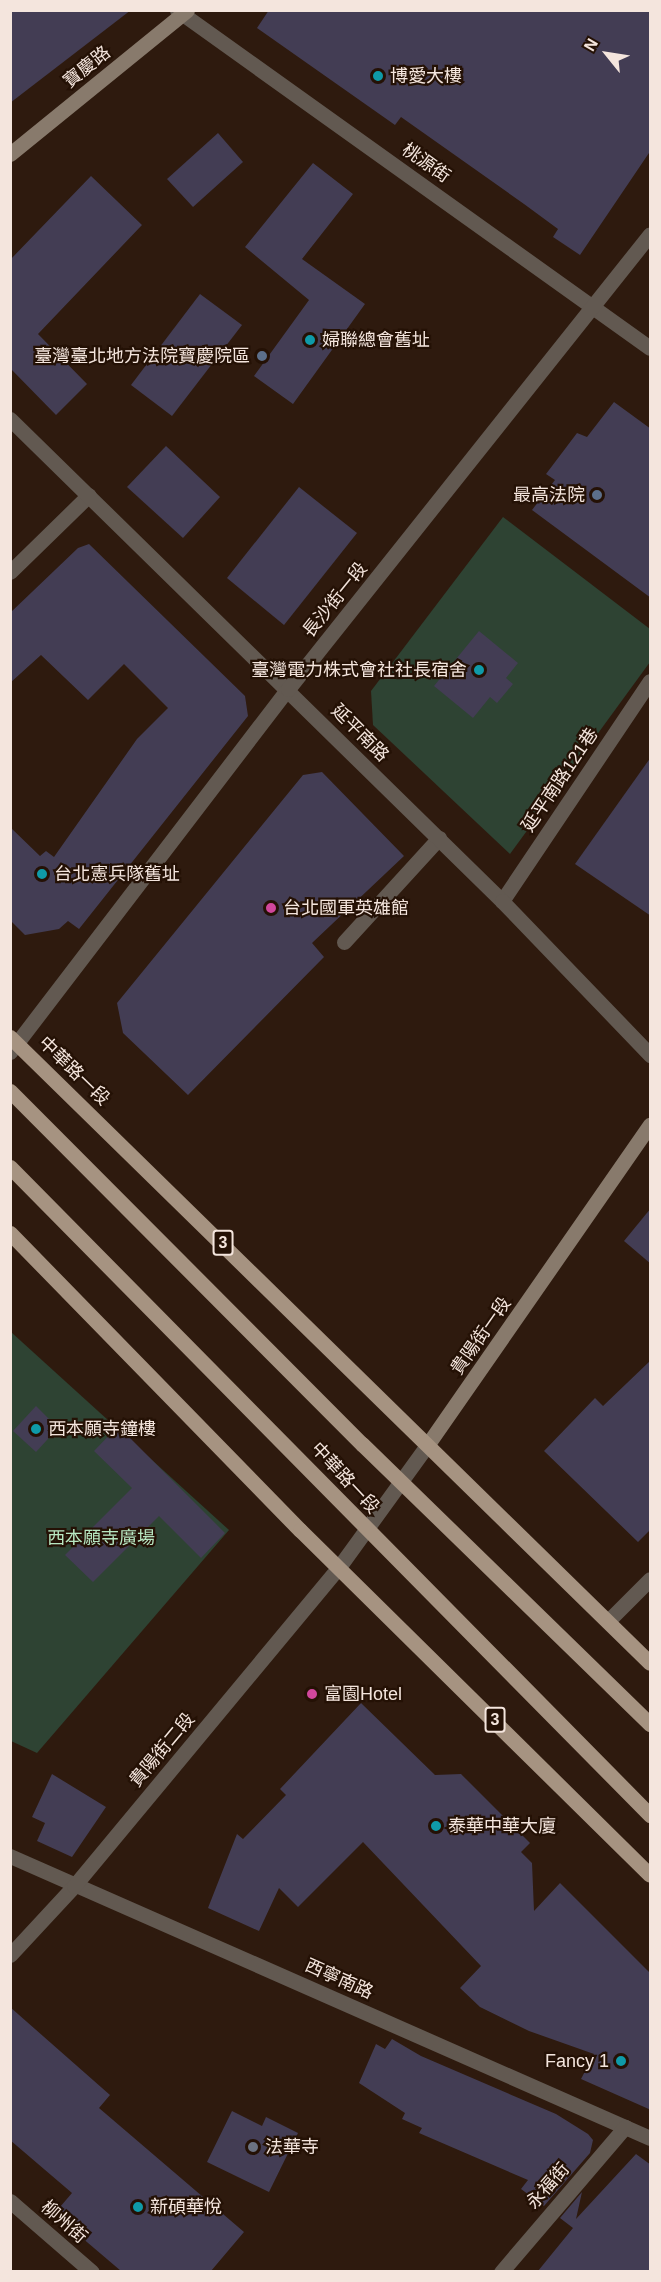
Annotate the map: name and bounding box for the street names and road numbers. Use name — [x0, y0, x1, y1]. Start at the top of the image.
street label: 寶慶路 — [59, 42, 115, 92]
street label: 桃源街 — [398, 139, 454, 187]
street label: 長沙街一段 — [298, 558, 372, 642]
street label: 延平南路 — [327, 700, 393, 766]
street label: 延平南路121巷 — [517, 724, 603, 836]
street label: 中華路一段 — [34, 1032, 114, 1110]
road number: 3 — [212, 1230, 234, 1256]
street label: 貴陽街一段 — [446, 1293, 516, 1379]
street label: 中華路一段 — [306, 1438, 384, 1518]
road number: 3 — [484, 1707, 506, 1733]
street label: 貴陽街二段 — [125, 1709, 199, 1791]
street label: 西寧南路 — [302, 1954, 376, 2004]
street label: 永福街 — [522, 2159, 574, 2213]
street label: 柳州街 — [37, 2196, 91, 2248]

